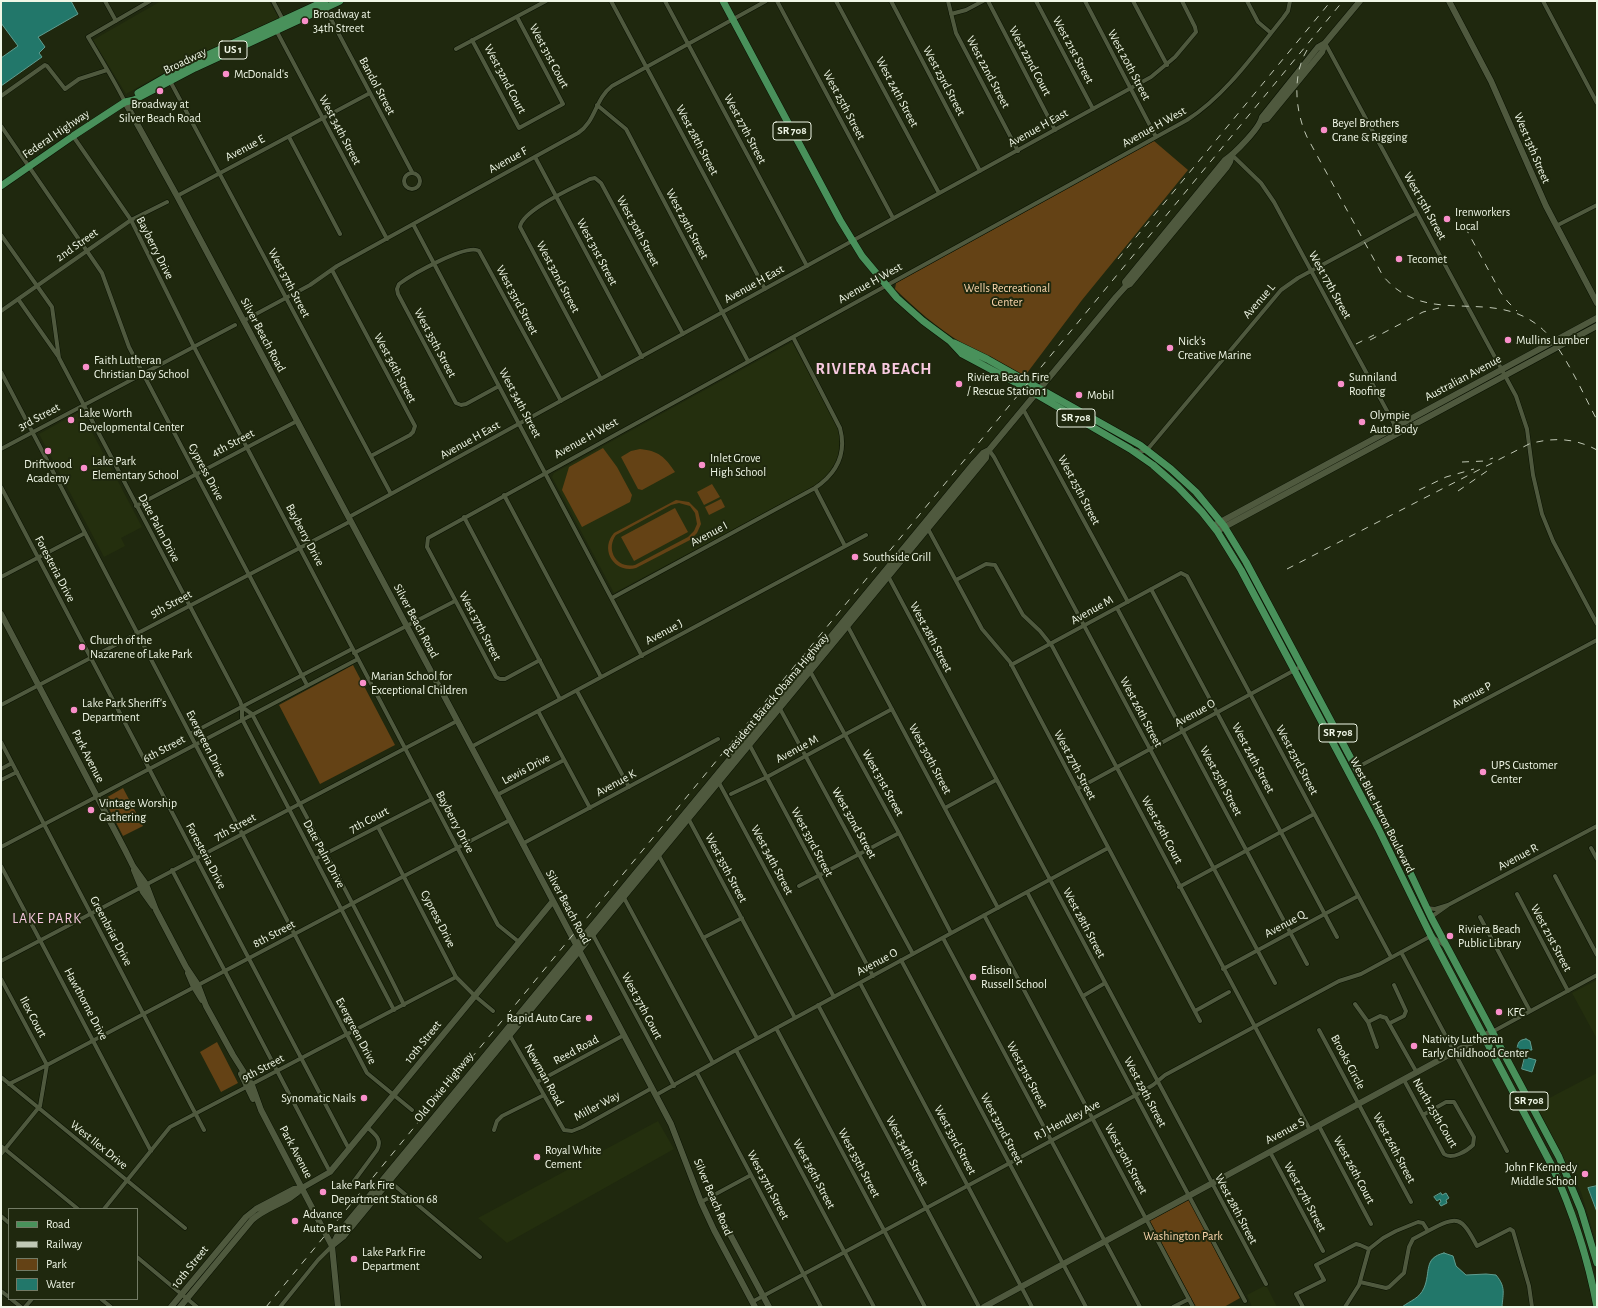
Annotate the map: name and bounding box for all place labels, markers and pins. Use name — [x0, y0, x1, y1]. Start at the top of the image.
place label: Broadway at 34th Street — [313, 7, 371, 35]
marker: Broadway at 34th Street — [300, 16, 310, 26]
place label: McDonald's — [234, 67, 288, 81]
marker: McDonald's — [221, 69, 231, 79]
marker: Broadway at Silver Beach Road — [155, 86, 165, 96]
place label: Broadway at Silver Beach Road — [119, 97, 201, 125]
place label: Beyel Brothers Crane & Rigging — [1332, 116, 1407, 144]
marker: Beyel Brothers Crane & Rigging — [1319, 125, 1329, 135]
place label: Irenworkers Local — [1455, 205, 1510, 233]
marker: Irenworkers Local — [1442, 214, 1452, 224]
place label: Tecomet — [1407, 252, 1447, 266]
marker: Tecomet — [1394, 254, 1404, 264]
place label: Mullins Lumber — [1516, 333, 1589, 347]
place label: Nick's Creative Marine — [1178, 334, 1251, 362]
marker: Mullins Lumber — [1503, 335, 1513, 345]
marker: Nick's Creative Marine — [1165, 343, 1175, 353]
place label: Faith Lutheran Christian Day School — [94, 353, 189, 381]
marker: Faith Lutheran Christian Day School — [81, 362, 91, 372]
place label: Riviera Beach Fire / Rescue Station 1 — [967, 370, 1049, 398]
place label: Sunniland Roofing — [1349, 370, 1397, 398]
marker: Riviera Beach Fire / Rescue Station 1 — [954, 379, 964, 389]
marker: Sunniland Roofing — [1336, 379, 1346, 389]
place label: Mobil — [1087, 388, 1114, 402]
marker: Mobil — [1074, 390, 1084, 400]
place label: Lake Worth Developmental Center — [79, 406, 184, 434]
place label: Olympie Auto Body — [1370, 408, 1418, 436]
marker: Lake Worth Developmental Center — [66, 415, 76, 425]
marker: Olympie Auto Body — [1357, 417, 1367, 427]
marker: Driftwood Academy — [43, 446, 53, 456]
place label: Inlet Grove High School — [710, 451, 766, 479]
place label: Lake Park Elementary School — [92, 454, 179, 482]
place label: Driftwood Academy — [24, 457, 72, 485]
marker: Inlet Grove High School — [697, 460, 707, 470]
marker: Lake Park Elementary School — [79, 463, 89, 473]
place label: Southside Grill — [863, 550, 931, 564]
marker: Southside Grill — [850, 552, 860, 562]
place label: Church of the Nazarene of Lake Park — [90, 633, 192, 661]
marker: Church of the Nazarene of Lake Park — [77, 642, 87, 652]
place label: Marian School for Exceptional Children — [371, 669, 467, 697]
marker: Marian School for Exceptional Children — [358, 678, 368, 688]
place label: Lake Park Sheriff's Department — [82, 696, 166, 724]
marker: Lake Park Sheriff's Department — [69, 705, 79, 715]
place label: UPS Customer Center — [1491, 758, 1557, 786]
marker: UPS Customer Center — [1478, 767, 1488, 777]
place label: Vintage Worship Gathering — [99, 796, 177, 824]
marker: Vintage Worship Gathering — [86, 805, 96, 815]
place label: Riviera Beach Public Library — [1458, 922, 1521, 950]
marker: Riviera Beach Public Library — [1445, 931, 1455, 941]
place label: Edison Russell School — [981, 963, 1047, 991]
marker: Edison Russell School — [968, 972, 978, 982]
place label: KFC — [1507, 1005, 1525, 1019]
marker: KFC — [1494, 1007, 1504, 1017]
place label: Rapid Auto Care — [506, 1011, 581, 1025]
marker: Rapid Auto Care — [584, 1013, 594, 1023]
place label: Nativity Lutheran Early Childhood Center — [1422, 1032, 1528, 1060]
marker: Nativity Lutheran Early Childhood Center — [1409, 1041, 1419, 1051]
place label: Synomatic Nails — [281, 1091, 356, 1105]
marker: Synomatic Nails — [359, 1093, 369, 1103]
place label: Royal White Cement — [545, 1143, 601, 1171]
marker: Royal White Cement — [532, 1152, 542, 1162]
place label: John F Kennedy Middle School — [1505, 1160, 1577, 1188]
marker: John F Kennedy Middle School — [1580, 1169, 1590, 1179]
place label: Lake Park Fire Department Station 68 — [331, 1178, 438, 1206]
marker: Lake Park Fire Department Station 68 — [318, 1187, 328, 1197]
place label: Advance Auto Parts — [303, 1207, 351, 1235]
marker: Advance Auto Parts — [290, 1216, 300, 1226]
place label: Lake Park Fire Department — [362, 1245, 426, 1273]
marker: Lake Park Fire Department — [349, 1254, 359, 1264]

